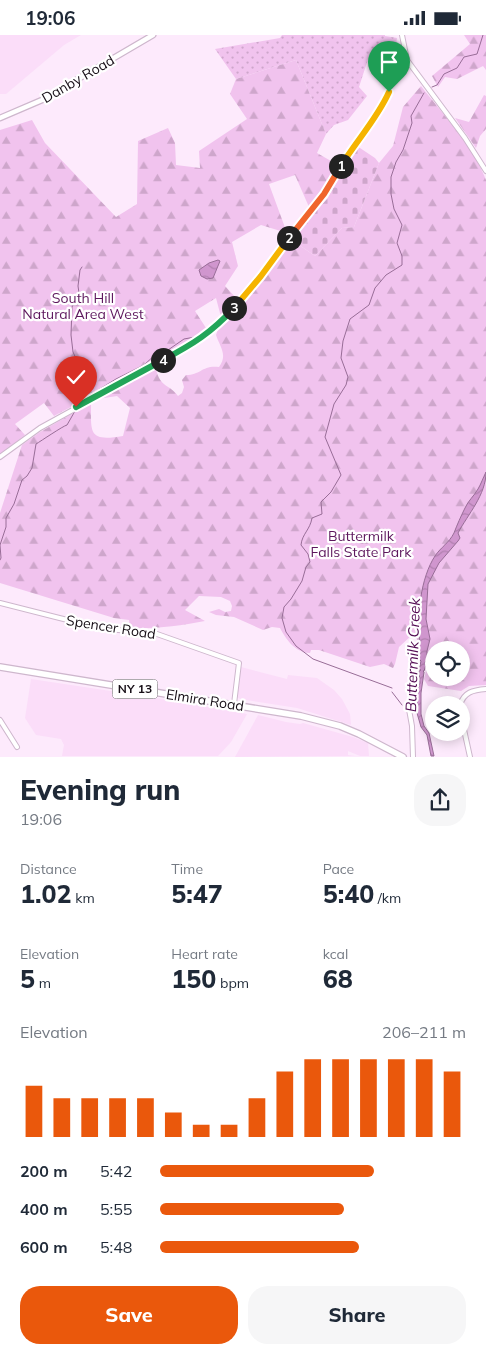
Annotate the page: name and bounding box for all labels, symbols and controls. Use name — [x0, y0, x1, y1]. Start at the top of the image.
text: 19:06 — [25, 6, 75, 30]
pin — [368, 41, 410, 92]
icon: arrive — [375, 48, 403, 76]
street label: Danby Road — [39, 51, 117, 107]
pin: 1 — [328, 153, 354, 179]
text: 1 — [337, 157, 346, 175]
pin: 2 — [276, 225, 302, 251]
text: 2 — [285, 229, 294, 247]
park label: South Hill Natural Area West — [22, 289, 144, 323]
pin: 3 — [222, 295, 246, 321]
text: 3 — [230, 299, 239, 317]
pin: 4 — [150, 347, 176, 373]
text: 4 — [159, 351, 168, 369]
pin — [55, 356, 97, 407]
icon: check — [62, 363, 90, 391]
park label: Buttermilk Falls State Park — [311, 527, 412, 561]
water label: Buttermilk Creek — [401, 596, 424, 712]
street label: Spencer Road — [65, 611, 157, 643]
map controls — [425, 641, 470, 741]
button: locate — [425, 641, 470, 686]
road number: NY 13 — [112, 679, 158, 699]
street label: Elmira Road — [165, 685, 245, 715]
button: layers — [425, 696, 470, 741]
text: Evening run — [20, 772, 180, 807]
button: share — [414, 774, 466, 826]
text: 19:06 — [20, 809, 62, 829]
text: Distance — [20, 860, 77, 878]
text: Time — [171, 860, 203, 878]
text: Pace — [323, 860, 354, 878]
text: 1.02 — [20, 878, 72, 909]
text: 5:47 — [171, 878, 223, 909]
text: 5:40 — [323, 878, 374, 909]
text: km — [72, 889, 95, 907]
text: /km — [374, 889, 401, 907]
text: Elevation — [20, 945, 79, 963]
text: Heart rate — [171, 945, 238, 963]
text: kcal — [323, 945, 348, 963]
text: 5 — [20, 963, 35, 994]
text: 150 — [171, 963, 216, 994]
text: 68 — [323, 963, 353, 994]
text: m — [35, 974, 51, 992]
text: bpm — [216, 974, 249, 992]
text: Elevation — [20, 1022, 88, 1042]
text: 206–211 m — [382, 1022, 466, 1042]
text: 200 m — [20, 1161, 68, 1181]
text: 5:42 — [100, 1161, 132, 1181]
text: 400 m — [20, 1199, 68, 1219]
text: 5:55 — [100, 1199, 132, 1219]
text: 600 m — [20, 1237, 68, 1257]
text: 5:48 — [100, 1237, 132, 1257]
button: Save — [20, 1286, 238, 1344]
button: Share — [248, 1286, 466, 1344]

